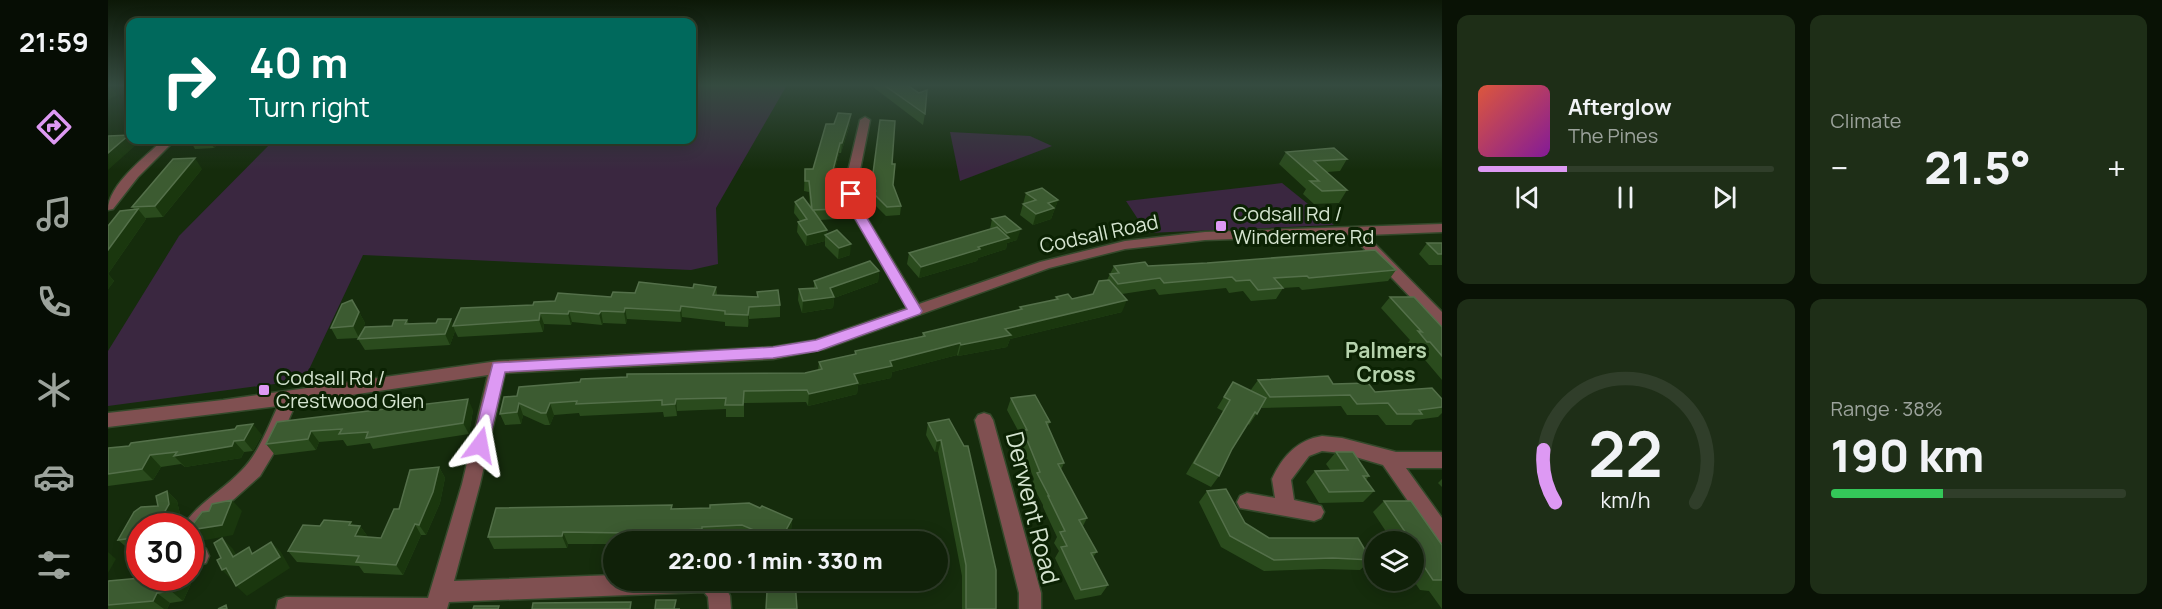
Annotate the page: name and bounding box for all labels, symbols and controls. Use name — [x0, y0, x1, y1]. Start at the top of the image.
text: 21:59 — [19, 23, 89, 60]
text: 40 m — [249, 33, 348, 91]
icon: right — [150, 42, 228, 120]
text: Turn right — [249, 88, 370, 125]
text: Afterglow — [1568, 92, 1672, 122]
icon: directions — [33, 106, 75, 148]
text: Climate — [1831, 107, 1902, 134]
text: The Pines — [1568, 122, 1658, 149]
text: 21.5° — [1924, 136, 2031, 198]
text: − — [1831, 145, 1848, 190]
text: + — [2107, 145, 2126, 190]
pin — [825, 168, 876, 219]
icon: arrive — [834, 177, 867, 210]
icon: previous — [1511, 181, 1544, 214]
icon: pause — [1609, 181, 1642, 214]
icon: next — [1708, 181, 1741, 214]
icon: music — [33, 193, 75, 235]
place label: Codsall Rd / Windermere Rd — [1233, 200, 1374, 250]
street label: Codsall Road — [1037, 208, 1161, 259]
marker: Codsall Rd / Windermere Rd — [1214, 219, 1228, 233]
icon: phone — [33, 281, 75, 323]
district label: Palmers Cross — [1345, 336, 1427, 388]
place label: Codsall Rd / Crestwood Glen — [276, 364, 424, 414]
icon: climate — [33, 369, 75, 411]
marker: Codsall Rd / Crestwood Glen — [257, 383, 271, 397]
text: Range · 38% — [1831, 395, 1943, 422]
text: 22 — [1589, 410, 1663, 496]
position arrow — [448, 413, 512, 477]
text: 190 km — [1831, 424, 1984, 486]
street label: Derwent Road — [999, 428, 1068, 587]
icon: car — [33, 456, 75, 498]
text: km/h — [1601, 486, 1651, 515]
speed limit sign: 30 — [126, 513, 204, 591]
map controls — [1364, 531, 1424, 591]
button: layers — [1364, 531, 1424, 591]
icon: filters — [33, 544, 75, 586]
text: 22:00 · 1 min · 330 m — [668, 546, 883, 576]

